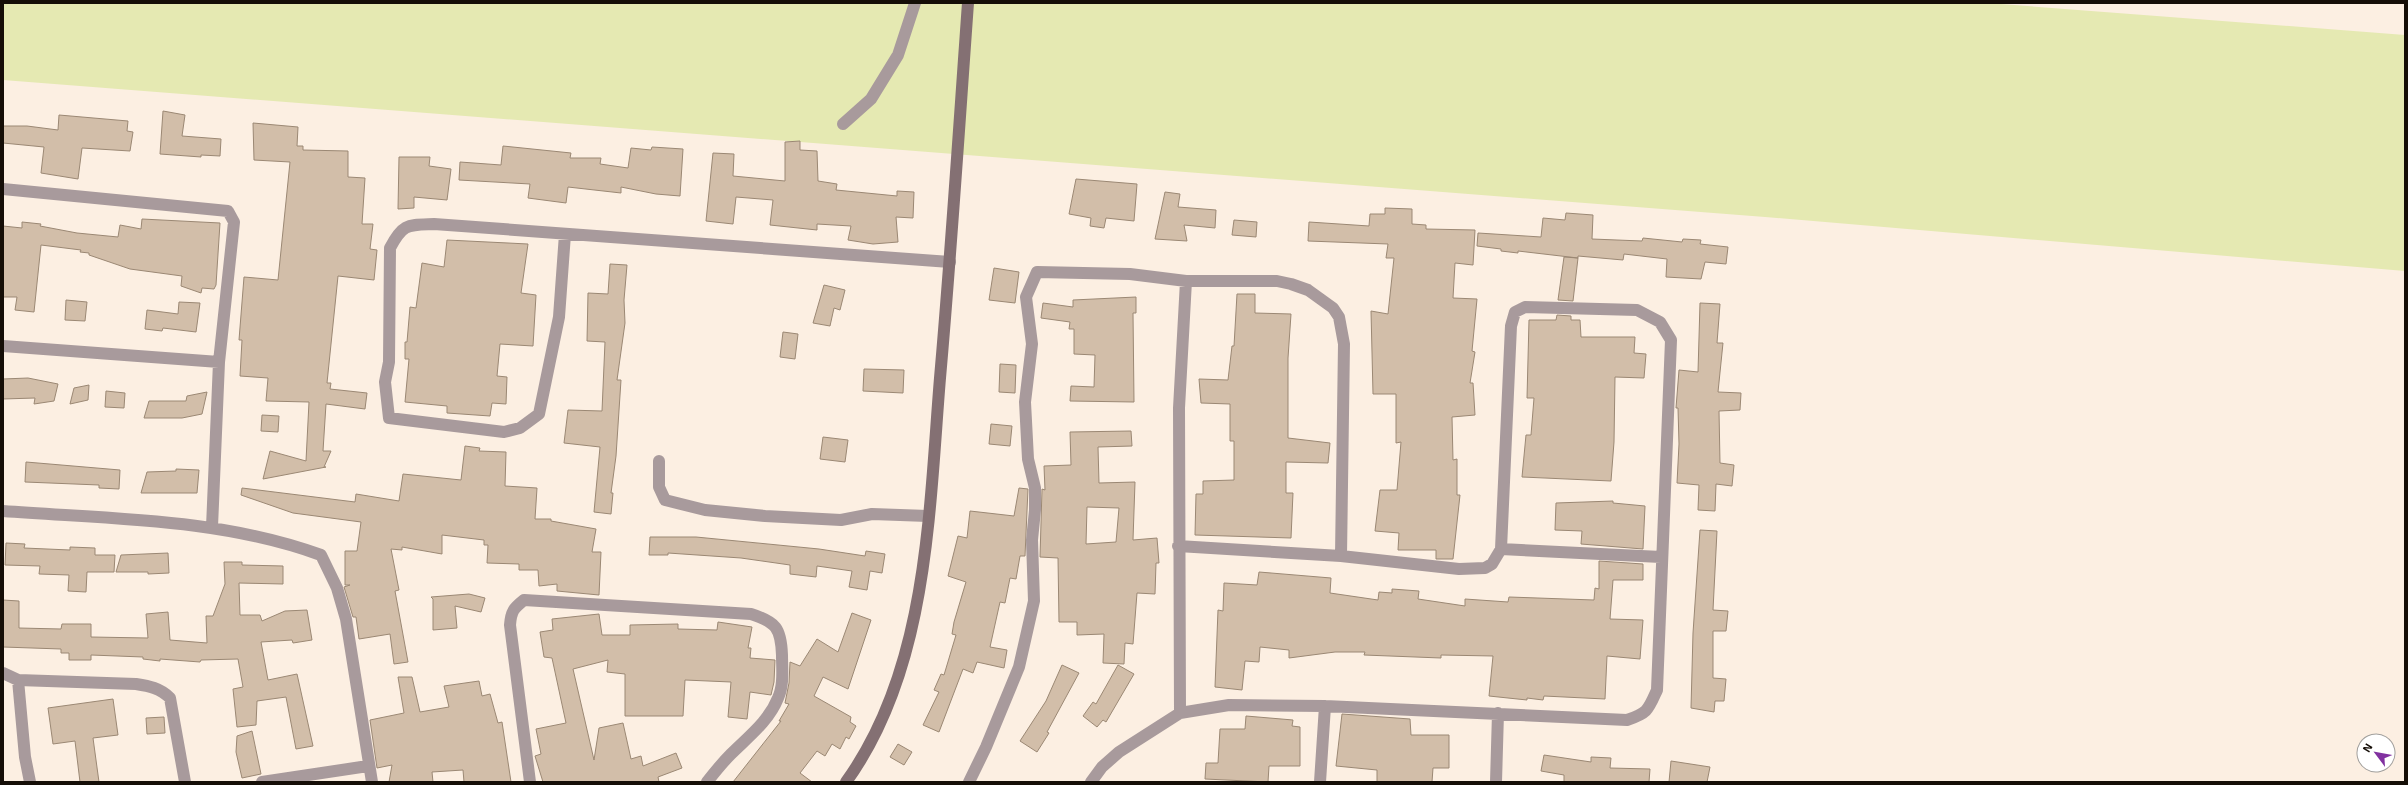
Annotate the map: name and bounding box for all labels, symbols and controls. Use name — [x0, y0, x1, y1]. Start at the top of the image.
north arrow — [2356, 733, 2396, 773]
text: N — [2359, 741, 2375, 754]

